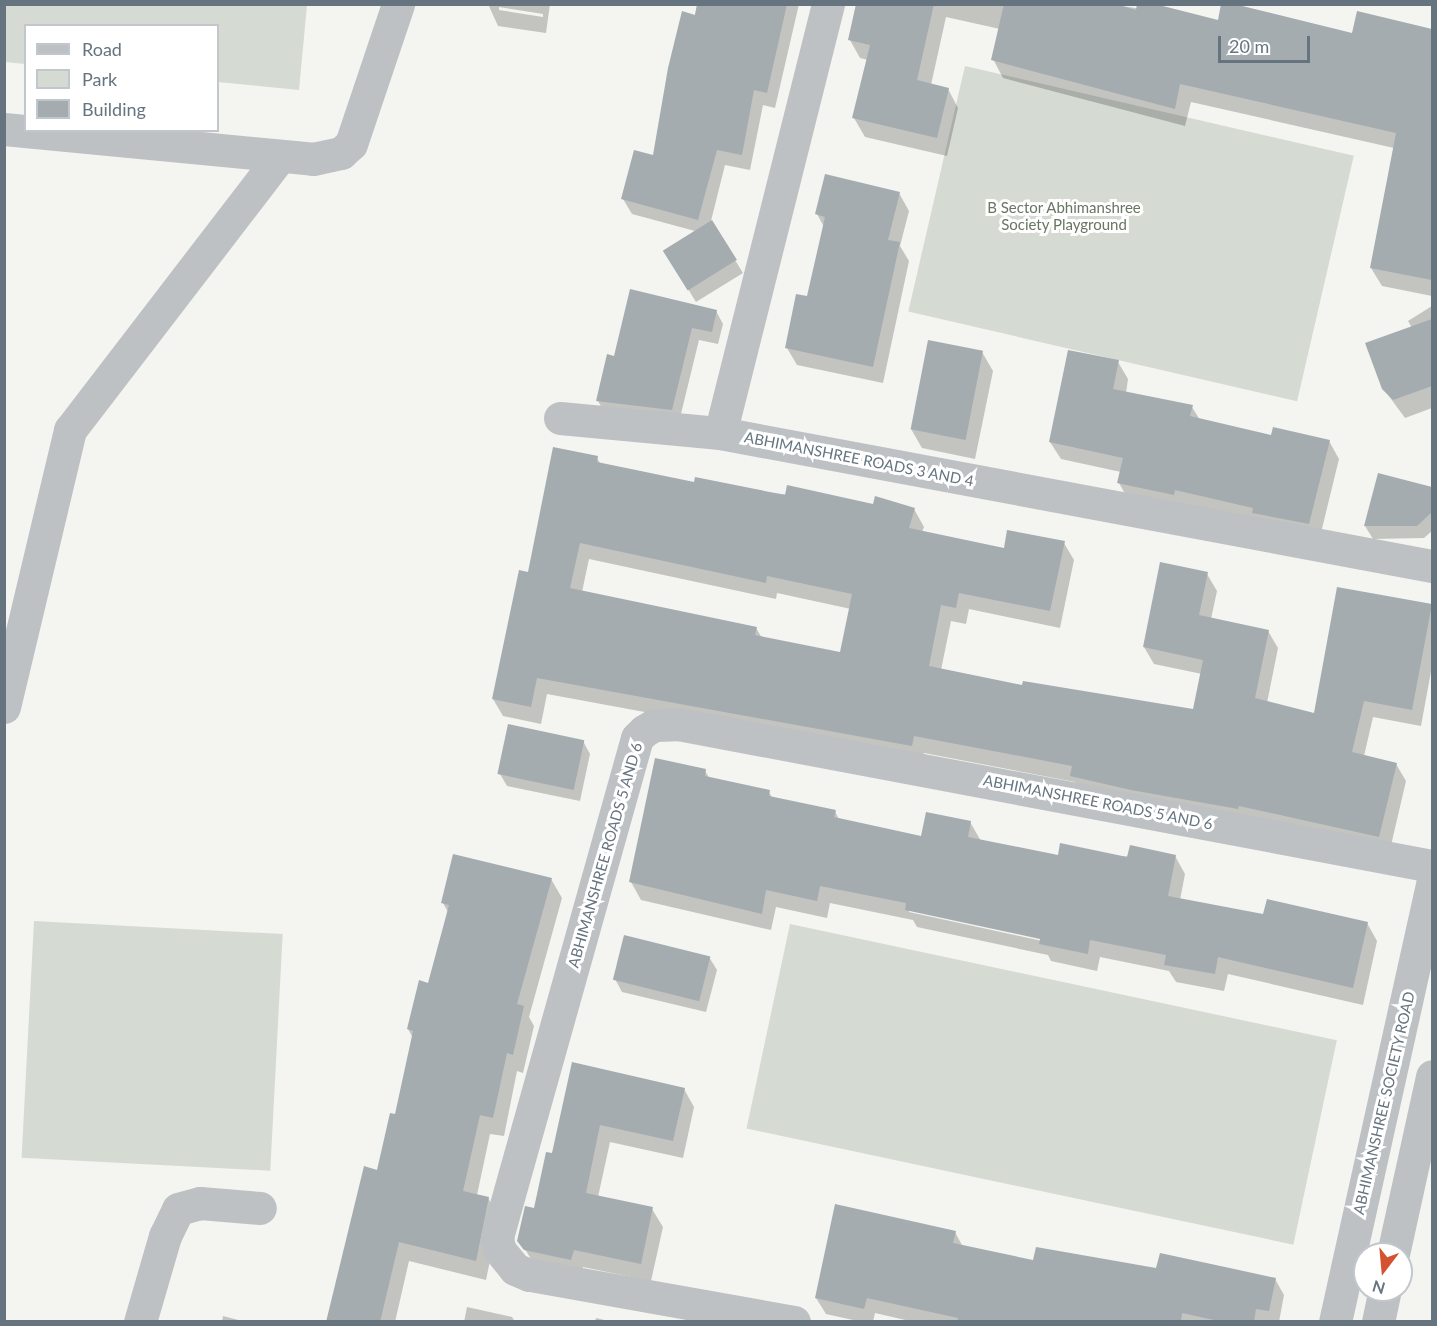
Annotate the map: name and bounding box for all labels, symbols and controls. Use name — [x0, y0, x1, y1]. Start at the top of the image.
legend — [24, 24, 219, 132]
scale bar — [1221, 24, 1312, 62]
text: 20 m — [1229, 35, 1269, 57]
text: Road — [82, 38, 122, 60]
text: Park — [82, 68, 117, 90]
text: Building — [82, 98, 146, 120]
park label: B Sector Abhimanshree Society Playground — [987, 198, 1141, 233]
street label: ABHIMANSHREE ROADS 3 AND 4 — [743, 428, 975, 490]
street label: ABHIMANSHREE ROADS 5 AND 6 — [564, 740, 646, 970]
street label: ABHIMANSHREE ROADS 5 AND 6 — [982, 771, 1214, 833]
street label: ABHIMANSHREE SOCIETY ROAD — [1349, 989, 1419, 1217]
north arrow — [1353, 1242, 1413, 1302]
text: N — [1370, 1277, 1387, 1299]

